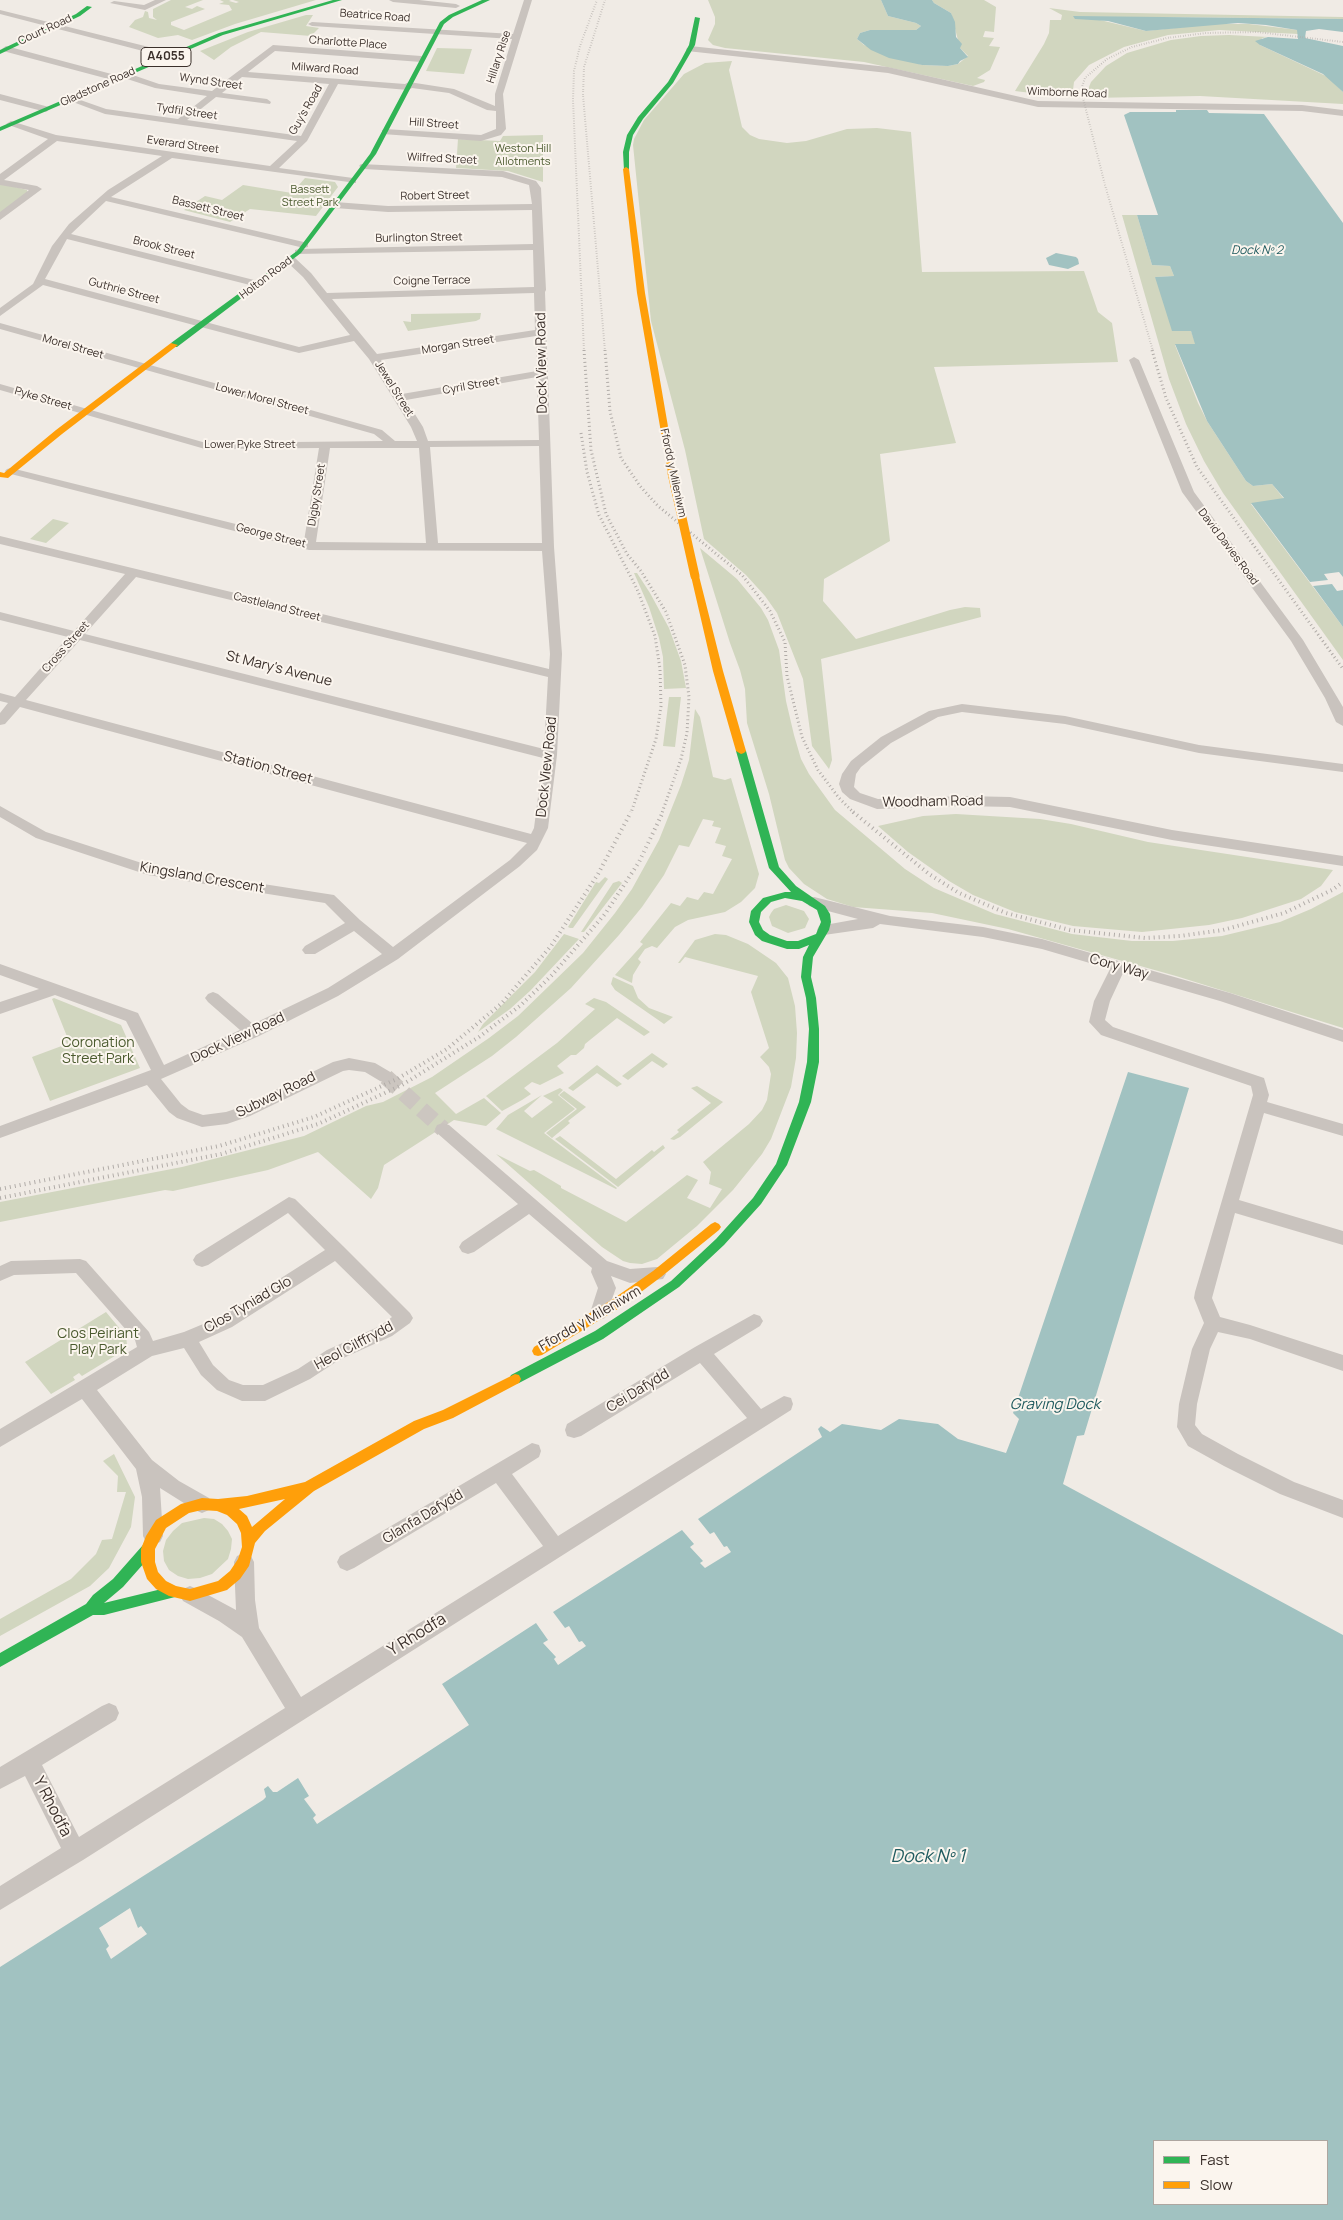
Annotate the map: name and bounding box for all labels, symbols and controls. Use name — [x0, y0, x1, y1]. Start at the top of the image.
street label: Beatrice Road — [339, 7, 411, 25]
street label: Court Road — [16, 12, 74, 48]
street label: Hillary Rise — [484, 29, 514, 85]
street label: Charlotte Place — [309, 34, 387, 52]
road number: A4055 — [141, 48, 191, 66]
street label: Milward Road — [291, 60, 359, 78]
street label: Gladstone Road — [58, 65, 138, 109]
street label: Wynd Street — [179, 71, 243, 93]
street label: Guy's Road — [286, 83, 326, 137]
street label: Wimborne Road — [1027, 85, 1107, 101]
street label: Tydfil Street — [156, 101, 218, 123]
street label: Hill Street — [409, 116, 459, 132]
street label: Everard Street — [146, 133, 220, 157]
park label: Weston Hill Allotments — [495, 142, 551, 168]
street label: Wilfred Street — [406, 151, 478, 167]
park label: Bassett Street Park — [282, 183, 338, 209]
street label: Robert Street — [400, 189, 470, 203]
street label: Bassett Street — [171, 194, 245, 224]
street label: Burlington Street — [375, 231, 463, 245]
street label: Brook Street — [132, 234, 196, 262]
water label: Dock Nº 2 — [1231, 244, 1283, 258]
street label: Holton Road — [237, 254, 295, 302]
street label: Coigne Terrace — [393, 274, 471, 288]
street label: Guthrie Street — [87, 275, 161, 307]
street label: Dock View Road — [533, 312, 551, 414]
street label: Morel Street — [41, 332, 105, 362]
street label: Morgan Street — [421, 333, 495, 357]
street label: Jewel Street — [372, 359, 416, 419]
street label: Cyril Street — [442, 375, 500, 397]
street label: Lower Morel Street — [214, 380, 310, 418]
street label: Pyke Street — [13, 385, 73, 413]
street label: Ffordd y Mileniwm — [657, 427, 689, 519]
street label: Lower Pyke Street — [204, 438, 296, 452]
street label: Digby Street — [306, 463, 328, 527]
street label: David Davies Road — [1195, 506, 1261, 588]
street label: George Street — [235, 521, 307, 551]
street label: Castleland Street — [232, 590, 322, 624]
street label: Cross Street — [40, 619, 92, 675]
street label: St Mary's Avenue — [224, 648, 334, 690]
street label: Dock View Road — [533, 716, 561, 818]
street label: Station Street — [222, 748, 314, 788]
street label: Woodham Road — [882, 793, 984, 811]
street label: Kingsland Crescent — [139, 859, 265, 897]
street label: Cory Way — [1088, 951, 1150, 983]
street label: Dock View Road — [189, 1009, 287, 1067]
park label: Coronation Street Park — [61, 1035, 135, 1068]
street label: Subway Road — [234, 1069, 318, 1121]
street label: Clos Tyniad Glo — [201, 1273, 295, 1337]
street label: Ffordd y Mileniwm — [536, 1283, 644, 1355]
street label: Heol Cilffrydd — [312, 1318, 396, 1374]
park label: Clos Peiriant Play Park — [57, 1326, 139, 1358]
street label: Cei Dafydd — [604, 1366, 672, 1416]
water label: Graving Dock — [1010, 1396, 1100, 1414]
street label: Glanfa Dafydd — [380, 1487, 466, 1547]
street label: Y Rhodfa — [384, 1610, 450, 1660]
street label: Y Rhodfa — [29, 1774, 75, 1840]
water label: Dock Nº 1 — [891, 1846, 965, 1868]
legend — [1153, 2140, 1328, 2205]
text: Fast — [1200, 2149, 1229, 2170]
text: Slow — [1200, 2174, 1233, 2195]

